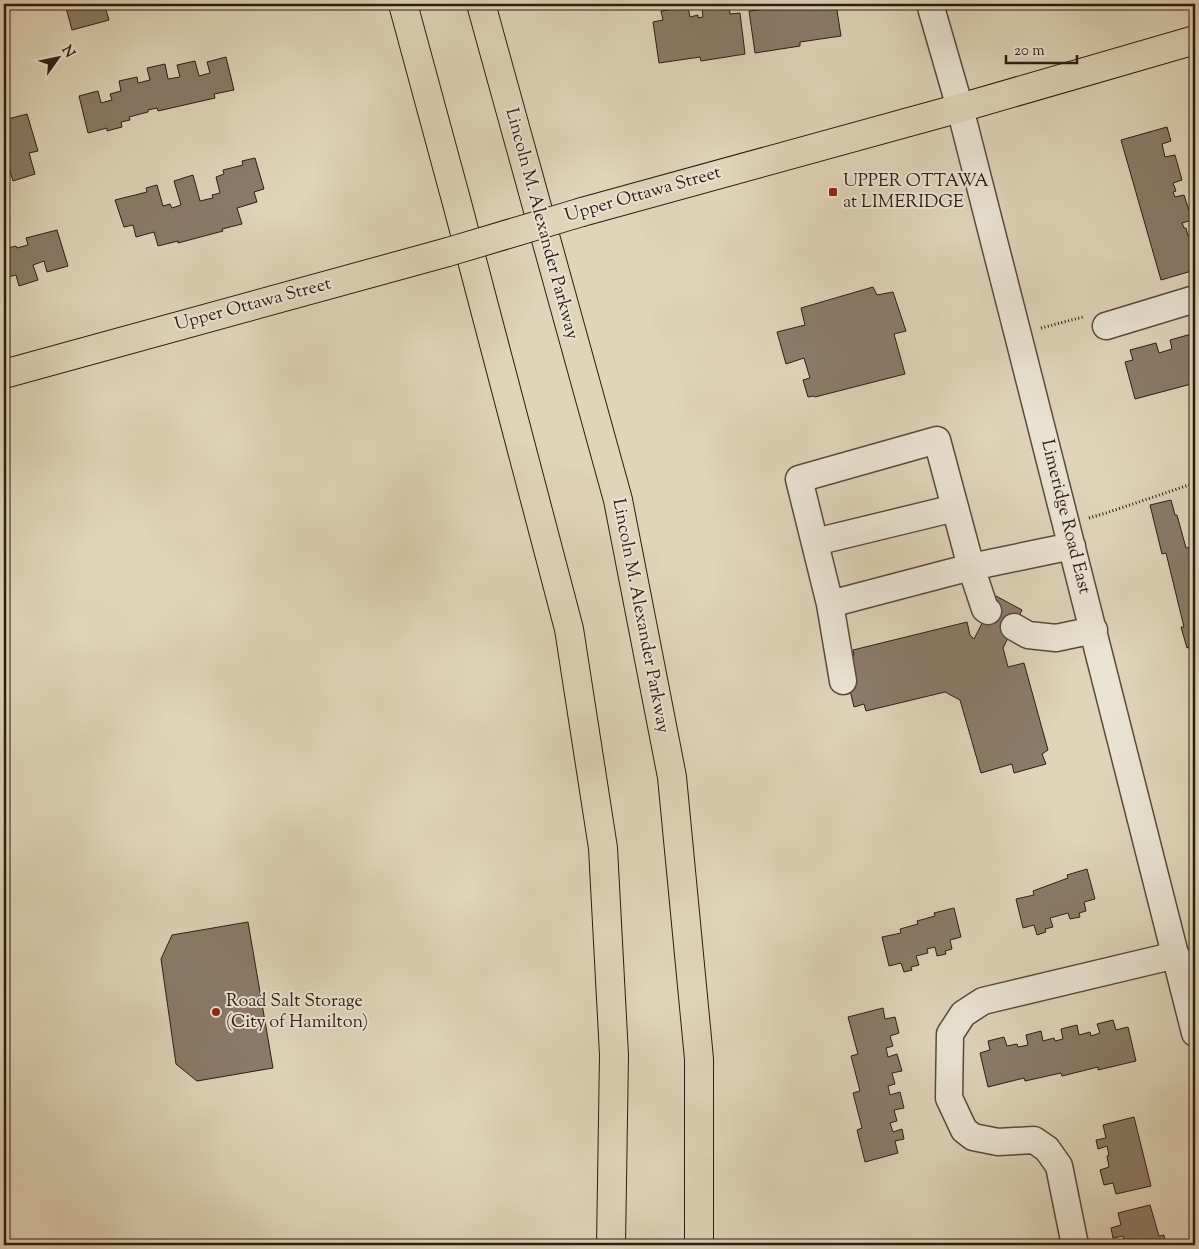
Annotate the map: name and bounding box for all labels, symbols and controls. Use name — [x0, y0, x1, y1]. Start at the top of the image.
north arrow — [32, 32, 82, 82]
scale bar — [1006, 32, 1078, 64]
text: 20 m — [1014, 41, 1045, 62]
text: N — [56, 42, 79, 62]
street label: Lincoln M. Alexander Parkway — [498, 105, 584, 343]
street label: Upper Ottawa Street — [562, 160, 724, 230]
place label: UPPER OTTAWA at LIMERIDGE — [843, 169, 989, 216]
marker: UPPER OTTAWA at LIMERIDGE — [827, 186, 839, 198]
street label: Upper Ottawa Street — [172, 272, 334, 338]
street label: Limeridge Road East — [1033, 437, 1097, 597]
street label: Lincoln M. Alexander Parkway — [604, 496, 676, 736]
place label: Road Salt Storage (City of Hamilton) — [226, 989, 368, 1036]
marker: Road Salt Storage (City of Hamilton) — [210, 1006, 222, 1018]

